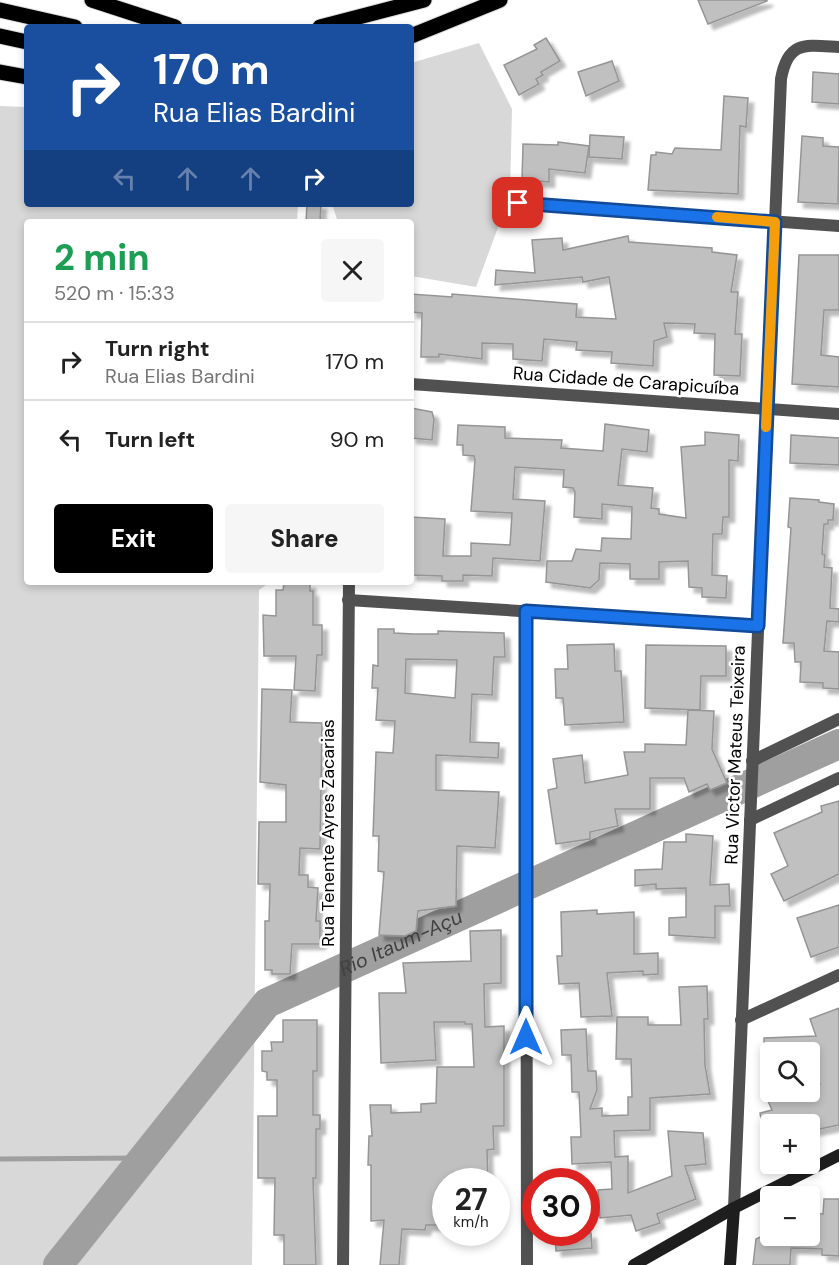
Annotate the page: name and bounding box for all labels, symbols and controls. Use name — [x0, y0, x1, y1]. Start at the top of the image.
text: 170 m — [153, 42, 270, 97]
icon: right — [54, 48, 132, 126]
text: Rua Elias Bardini — [153, 95, 355, 130]
icon: left — [108, 162, 141, 195]
icon: ahead — [171, 162, 204, 195]
icon: ahead — [234, 162, 267, 195]
icon: right — [297, 162, 330, 195]
pin — [492, 177, 543, 228]
icon: arrive — [501, 186, 534, 219]
text: 2 min — [54, 234, 150, 281]
button: close — [321, 239, 384, 302]
text: 520 m · 15:33 — [54, 280, 175, 306]
text: Turn right — [105, 334, 210, 363]
icon: right — [54, 345, 87, 378]
text: 170 m — [325, 347, 384, 376]
street label: Rua Cidade de Carapicuíba — [512, 361, 740, 401]
text: Rua Elias Bardini — [105, 363, 255, 389]
icon: left — [54, 423, 87, 456]
text: Turn left — [105, 425, 195, 454]
text: 90 m — [330, 425, 384, 454]
button: Exit — [54, 504, 213, 573]
button: Share — [225, 504, 384, 573]
street label: Rua Victor Mateus Teixeira — [719, 645, 751, 865]
street label: Rua Tenente Ayres Zacarias — [316, 719, 340, 947]
water label: Rio Itaum-Açu — [335, 903, 467, 982]
position arrow — [494, 1005, 558, 1069]
map controls — [760, 1042, 820, 1246]
button: search — [760, 1042, 820, 1102]
button: + — [760, 1114, 820, 1174]
speed limit sign: 30 — [522, 1168, 600, 1246]
text: 27 — [454, 1180, 488, 1219]
button: − — [760, 1186, 820, 1246]
text: km/h — [453, 1212, 489, 1232]

